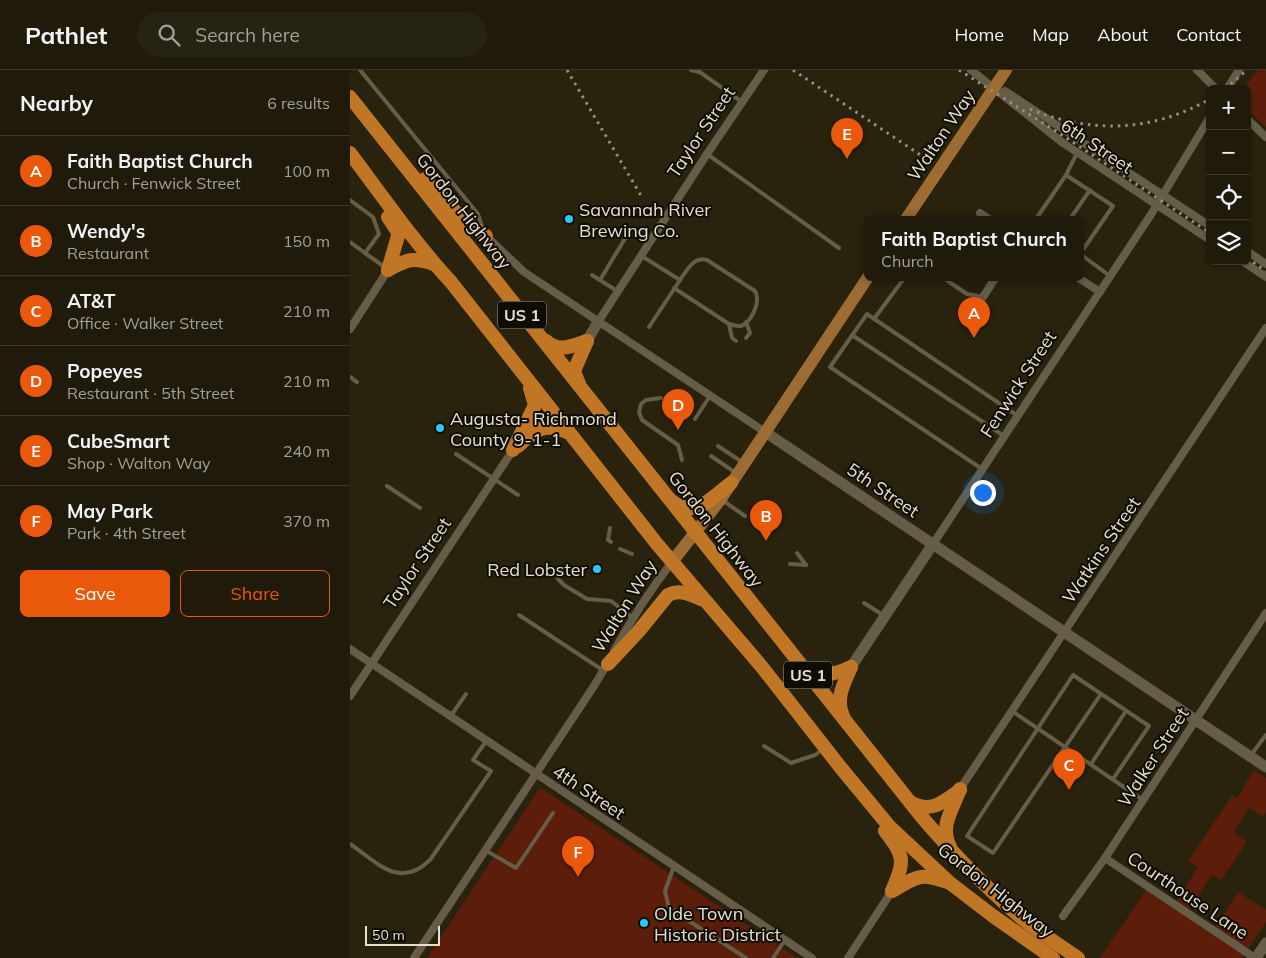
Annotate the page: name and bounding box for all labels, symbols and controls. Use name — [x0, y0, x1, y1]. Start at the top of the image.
search box — [137, 12, 487, 57]
text: Pathlet — [25, 20, 107, 50]
icon: search — [155, 21, 183, 49]
text: Search here — [195, 23, 300, 47]
text: Home — [954, 23, 1004, 46]
text: Map — [1032, 23, 1069, 46]
text: About — [1097, 23, 1148, 46]
text: Contact — [1176, 23, 1241, 46]
street label: Taylor Street — [662, 82, 740, 182]
street label: Walton Way — [902, 85, 980, 185]
map controls — [1206, 85, 1251, 265]
button: + — [1206, 85, 1251, 130]
text: Nearby — [20, 90, 93, 116]
text: 6 results — [267, 93, 330, 113]
street label: 6th Street — [1057, 114, 1137, 178]
pin: E — [831, 118, 863, 159]
button: − — [1206, 130, 1251, 175]
street label: Gordon Highway — [411, 148, 517, 274]
text: Faith Baptist Church — [67, 149, 253, 173]
text: A — [30, 161, 42, 181]
text: 100 m — [283, 161, 330, 181]
text: Church · Fenwick Street — [67, 173, 241, 193]
button: locate — [1206, 175, 1251, 220]
place label: Savannah River Brewing Co. — [579, 198, 711, 242]
marker: Savannah River Brewing Co. — [563, 213, 575, 225]
popup — [864, 216, 1084, 281]
text: Wendy's — [67, 219, 145, 243]
button: layers — [1206, 220, 1251, 265]
text: Faith Baptist Church — [881, 227, 1067, 251]
text: B — [30, 231, 42, 251]
text: 150 m — [283, 231, 330, 251]
text: Restaurant — [67, 243, 149, 263]
text: Church — [881, 251, 934, 271]
text: AT&T — [67, 289, 115, 313]
pin: A — [958, 297, 990, 338]
text: C — [31, 301, 41, 321]
text: 210 m — [283, 301, 330, 321]
road number: US 1 — [498, 302, 546, 328]
text: Office · Walker Street — [67, 313, 223, 333]
street label: Fenwick Street — [975, 326, 1061, 442]
text: Popeyes — [67, 359, 143, 383]
text: D — [30, 371, 42, 391]
text: 210 m — [283, 371, 330, 391]
text: Restaurant · 5th Street — [67, 383, 234, 403]
pin: D — [662, 389, 694, 430]
place label: Augusta- Richmond County 9-1-1 — [450, 407, 617, 451]
marker: Augusta- Richmond County 9-1-1 — [434, 422, 446, 434]
text: CubeSmart — [67, 429, 170, 453]
text: E — [31, 441, 41, 461]
text: 240 m — [283, 441, 330, 461]
text: Shop · Walton Way — [67, 453, 211, 473]
street label: 5th Street — [843, 458, 923, 522]
street label: Gordon Highway — [663, 466, 769, 592]
your location — [970, 480, 996, 506]
street label: Watkins Street — [1057, 492, 1145, 608]
text: May Park — [67, 499, 153, 523]
pin: B — [750, 500, 782, 541]
text: F — [31, 511, 41, 531]
text: 370 m — [283, 511, 330, 531]
street label: Taylor Street — [378, 513, 456, 613]
text: Park · 4th Street — [67, 523, 186, 543]
street label: Walton Way — [586, 555, 662, 657]
place label: Red Lobster — [487, 558, 587, 581]
marker: Red Lobster — [591, 563, 603, 575]
button: Save — [20, 570, 170, 617]
button: Share — [180, 570, 330, 617]
road number: US 1 — [784, 662, 832, 688]
street label: Walker Street — [1112, 703, 1194, 811]
pin: C — [1053, 749, 1085, 790]
street label: 4th Street — [549, 760, 629, 824]
pin: F — [562, 836, 594, 877]
street label: Gordon Highway — [933, 837, 1059, 943]
street label: Courthouse Lane — [1123, 846, 1253, 944]
place label: Olde Town Historic District — [654, 902, 781, 946]
marker: Olde Town Historic District — [638, 917, 650, 929]
scale bar — [365, 923, 440, 946]
text: 50 m — [372, 926, 405, 944]

